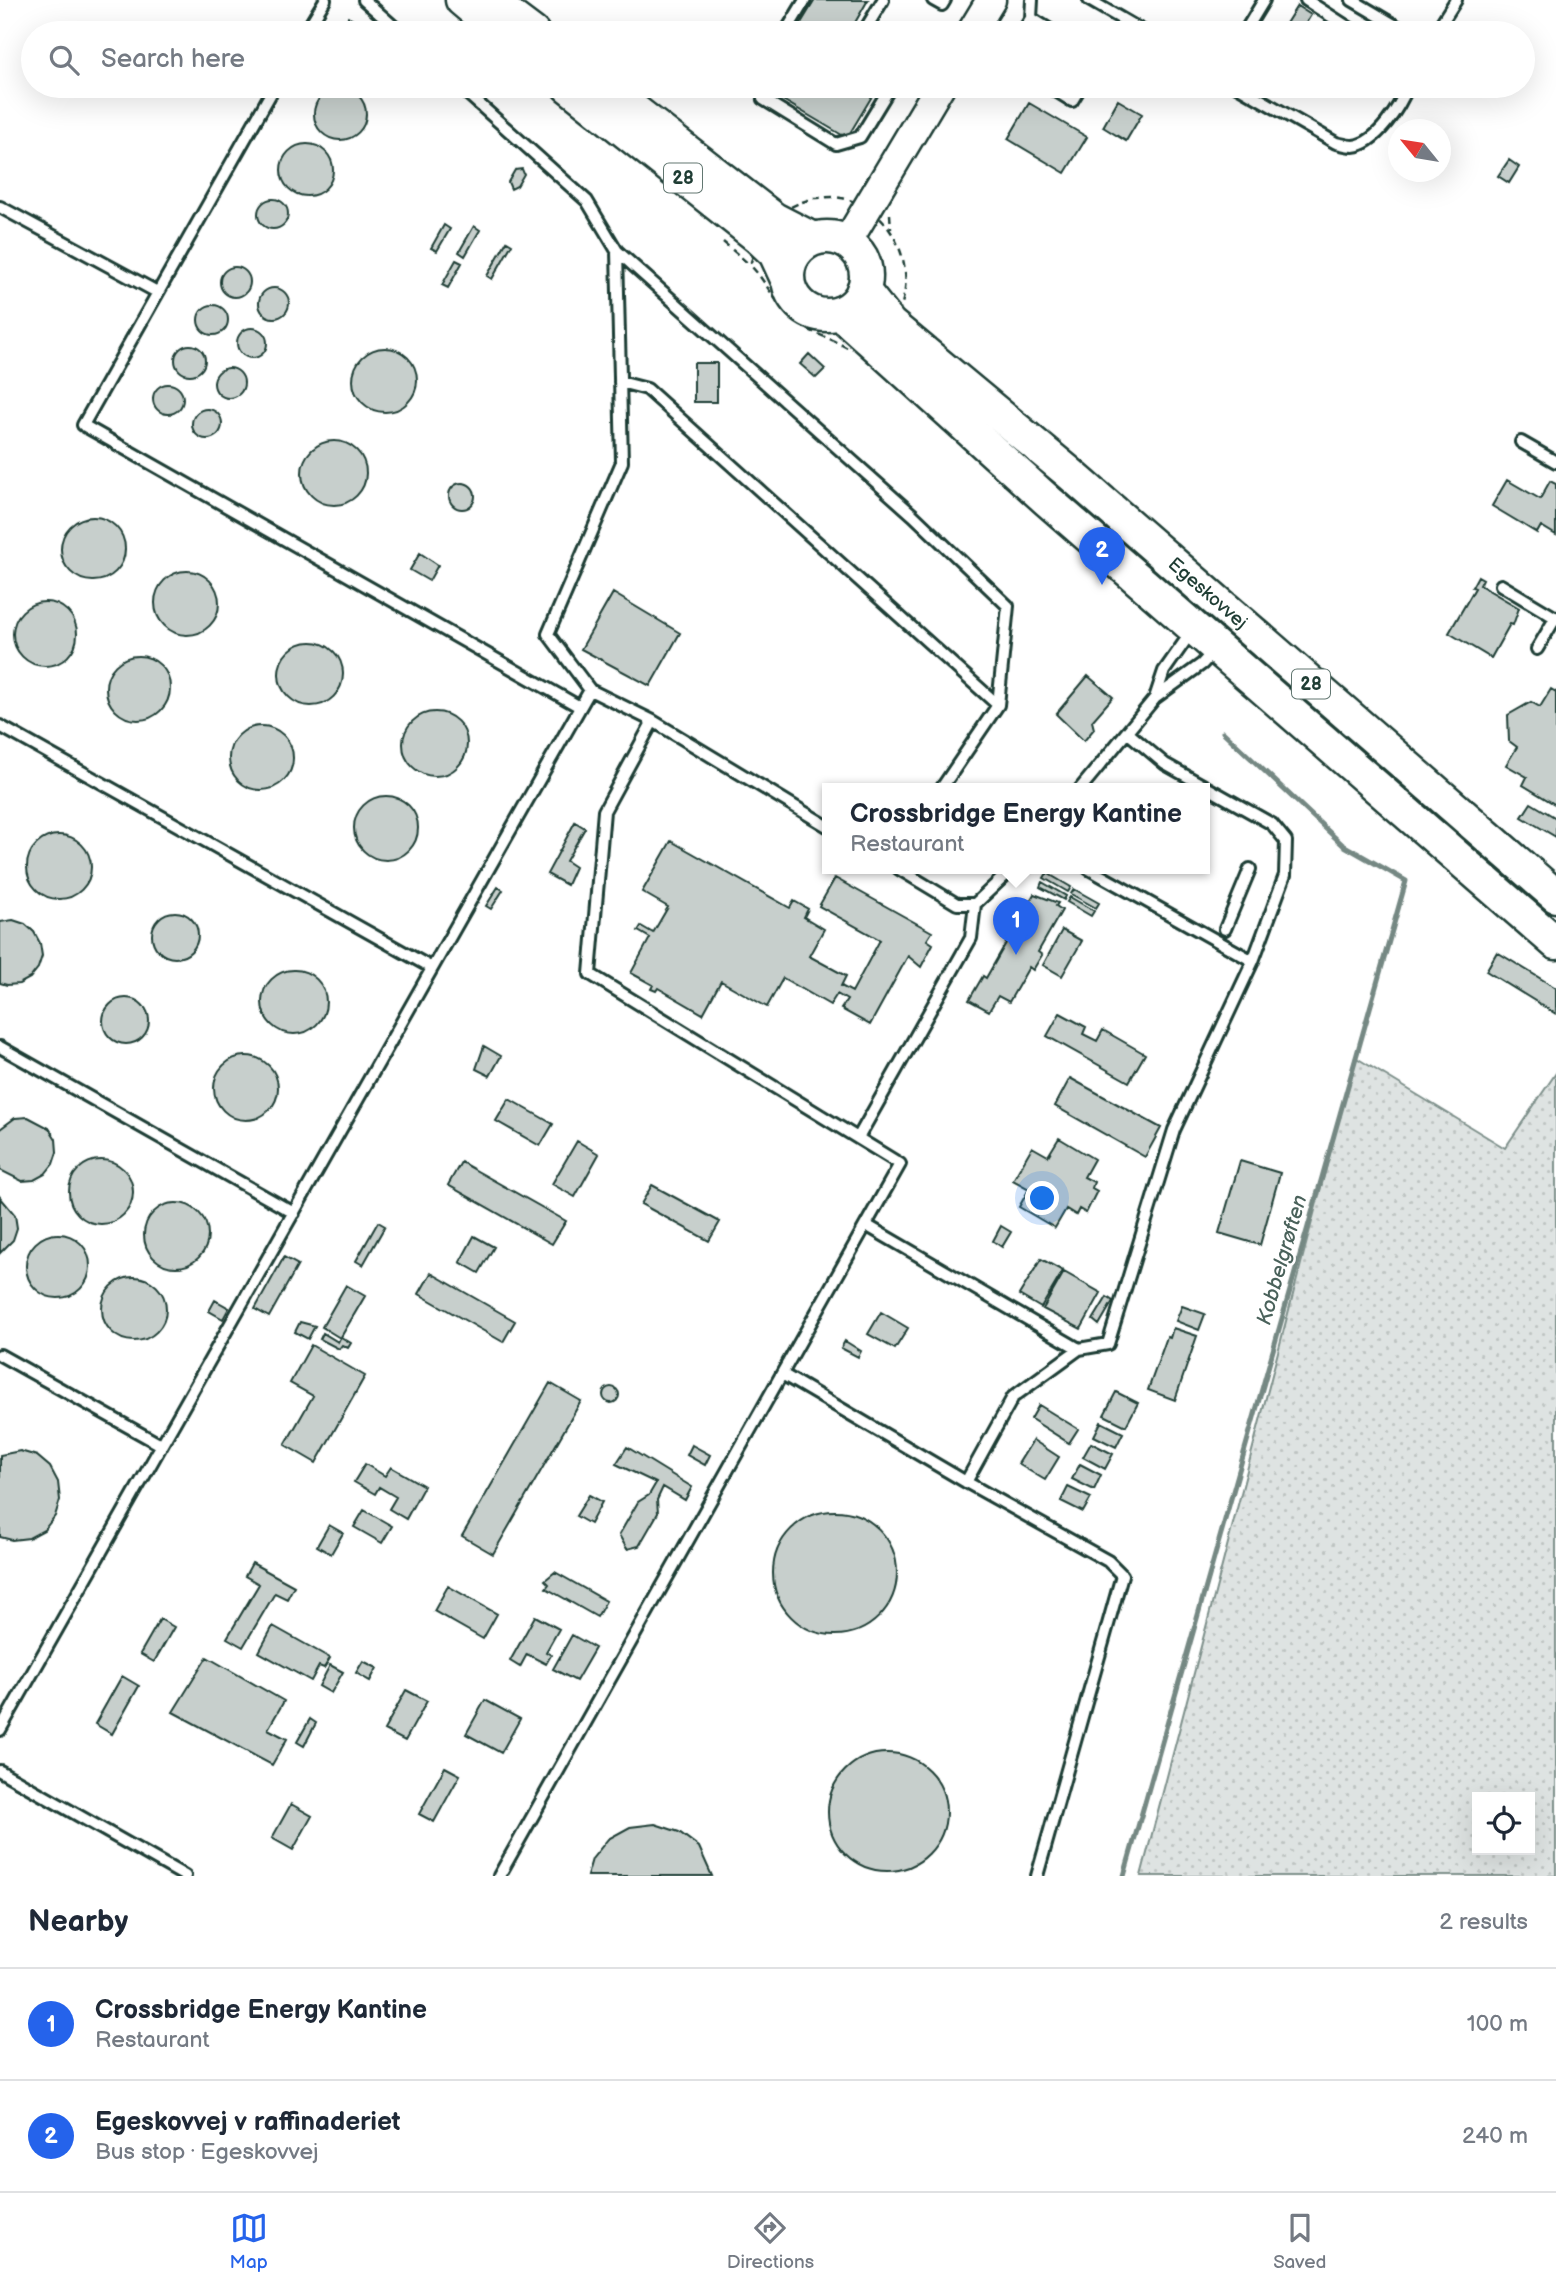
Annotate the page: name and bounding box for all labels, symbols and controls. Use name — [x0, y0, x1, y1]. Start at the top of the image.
search box — [21, 21, 1535, 98]
icon: search — [45, 41, 83, 79]
text: Search here — [101, 44, 245, 75]
north arrow — [1388, 119, 1451, 182]
road number: 28 — [664, 163, 702, 192]
pin: 2 — [1079, 527, 1125, 585]
street label: Egeskovvej — [1163, 553, 1252, 634]
road number: 28 — [1292, 670, 1330, 698]
popup — [822, 783, 1210, 874]
text: Crossbridge Energy Kantine — [850, 799, 1182, 830]
text: Restaurant — [850, 830, 964, 858]
pin: 1 — [993, 897, 1039, 955]
your location — [1025, 1181, 1059, 1215]
water label: Kobbelgrøften — [1251, 1192, 1313, 1328]
map controls — [1472, 1792, 1535, 1855]
button: locate — [1472, 1792, 1535, 1855]
text: Nearby — [28, 1904, 128, 1940]
text: 2 results — [1439, 1908, 1528, 1936]
text: Crossbridge Energy Kantine — [95, 1995, 427, 2026]
text: 1 — [46, 2010, 56, 2038]
text: 100 m — [1467, 2010, 1528, 2038]
text: Restaurant — [95, 2026, 209, 2054]
text: Egeskovvej v raffinaderiet — [95, 2107, 401, 2138]
text: 2 — [44, 2122, 58, 2150]
text: 240 m — [1462, 2122, 1528, 2150]
text: Bus stop · Egeskovvej — [95, 2138, 319, 2166]
tab: Map — [230, 2209, 268, 2274]
tab: Directions — [727, 2209, 814, 2274]
tab: Saved — [1273, 2209, 1326, 2274]

